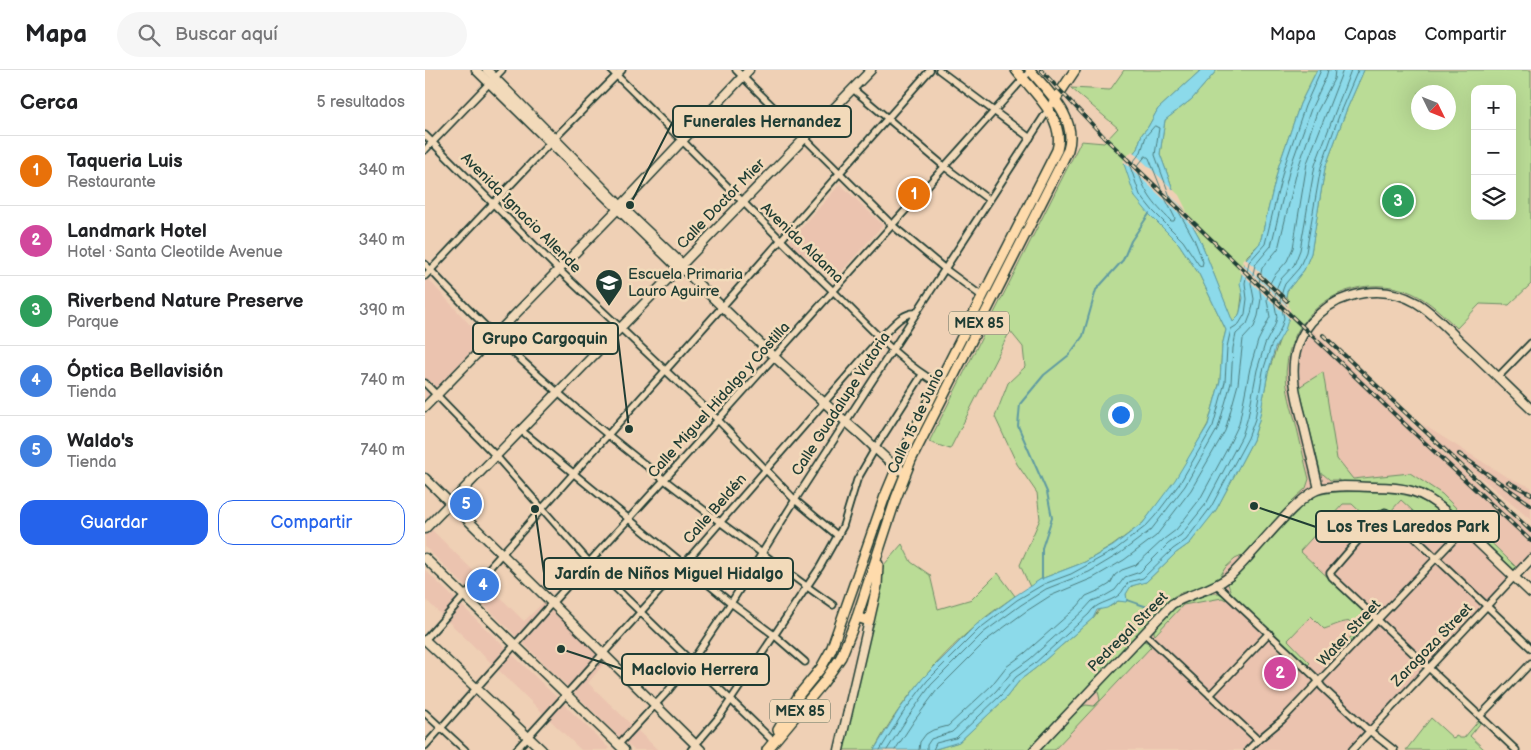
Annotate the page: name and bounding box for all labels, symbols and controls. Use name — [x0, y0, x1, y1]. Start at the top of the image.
search box — [117, 12, 467, 57]
text: Mapa — [25, 20, 87, 49]
icon: search — [135, 21, 163, 49]
text: Buscar aquí — [175, 23, 278, 46]
text: Mapa — [1270, 24, 1316, 45]
text: Capas — [1344, 24, 1397, 45]
text: Compartir — [1425, 24, 1506, 45]
north arrow — [1411, 85, 1456, 130]
map controls — [1471, 85, 1516, 220]
button: + — [1471, 85, 1516, 130]
text: Cerca — [20, 90, 78, 115]
text: 5 resultados — [317, 93, 405, 112]
callout: Funerales Hernandez — [673, 106, 851, 137]
text: Funerales Hernandez — [683, 113, 841, 132]
button: − — [1471, 130, 1516, 175]
street label: Avenida Ignacio Allende — [457, 149, 585, 277]
text: Taqueria Luis — [67, 150, 183, 173]
street label: Calle Doctor Mier — [673, 154, 770, 253]
text: 1 — [33, 161, 39, 180]
text: 340 m — [358, 161, 405, 180]
text: Restaurante — [67, 173, 156, 192]
pin: 1 — [898, 175, 930, 213]
button: layers — [1471, 175, 1516, 220]
pin: 3 — [1382, 182, 1414, 220]
street label: Avenida Aldama — [756, 199, 848, 287]
text: Landmark Hotel — [67, 220, 207, 243]
text: 2 — [31, 231, 41, 250]
text: 340 m — [358, 231, 405, 250]
text: Hotel · Santa Cleotilde Avenue — [67, 243, 283, 262]
place label: Escuela Primaria Lauro Aguirre — [628, 265, 743, 301]
school or university icon: Escuela Primaria Lauro Aguirre — [594, 268, 624, 307]
text: Riverbend Nature Preserve — [67, 290, 304, 313]
text: 3 — [31, 301, 41, 320]
text: 390 m — [359, 301, 405, 320]
road number: MEX 85 — [949, 312, 1009, 334]
text: Parque — [67, 313, 119, 332]
street label: Calle Miguel Hidalgo y Costilla — [644, 318, 794, 482]
callout: Grupo Cargoquin — [473, 323, 618, 354]
street label: Calle Guadalupe Victoria — [787, 329, 895, 479]
text: Grupo Cargoquin — [482, 330, 608, 349]
text: Óptica Bellavisión — [67, 360, 223, 383]
street label: Calle 15 de Junio — [883, 365, 949, 477]
text: 4 — [31, 371, 41, 390]
text: 740 m — [360, 371, 405, 390]
text: Tienda — [67, 383, 116, 402]
your location — [1108, 402, 1134, 428]
text: Waldo's — [67, 430, 134, 453]
text: 5 — [31, 441, 41, 460]
text: 740 m — [360, 441, 405, 460]
text: Tienda — [67, 453, 116, 472]
street label: Calle Beldén — [679, 470, 751, 548]
pin: 5 — [450, 485, 482, 523]
button: Guardar — [20, 500, 208, 545]
button: Compartir — [218, 500, 405, 545]
callout: Los Tres Laredos Park — [1316, 511, 1499, 542]
text: Los Tres Laredos Park — [1327, 518, 1490, 537]
callout: Jardín de Niños Miguel Hidalgo — [544, 558, 793, 589]
text: Jardín de Niños Miguel Hidalgo — [555, 565, 783, 584]
pin: 4 — [467, 566, 499, 604]
street label: Pedregal Street — [1084, 588, 1172, 676]
street label: Water Street — [1313, 595, 1385, 670]
street label: Zaragoza Street — [1387, 599, 1477, 691]
callout: Maclovio Herrera — [622, 654, 769, 685]
pin: 2 — [1264, 654, 1296, 692]
text: Maclovio Herrera — [631, 661, 759, 680]
road number: MEX 85 — [770, 700, 830, 722]

